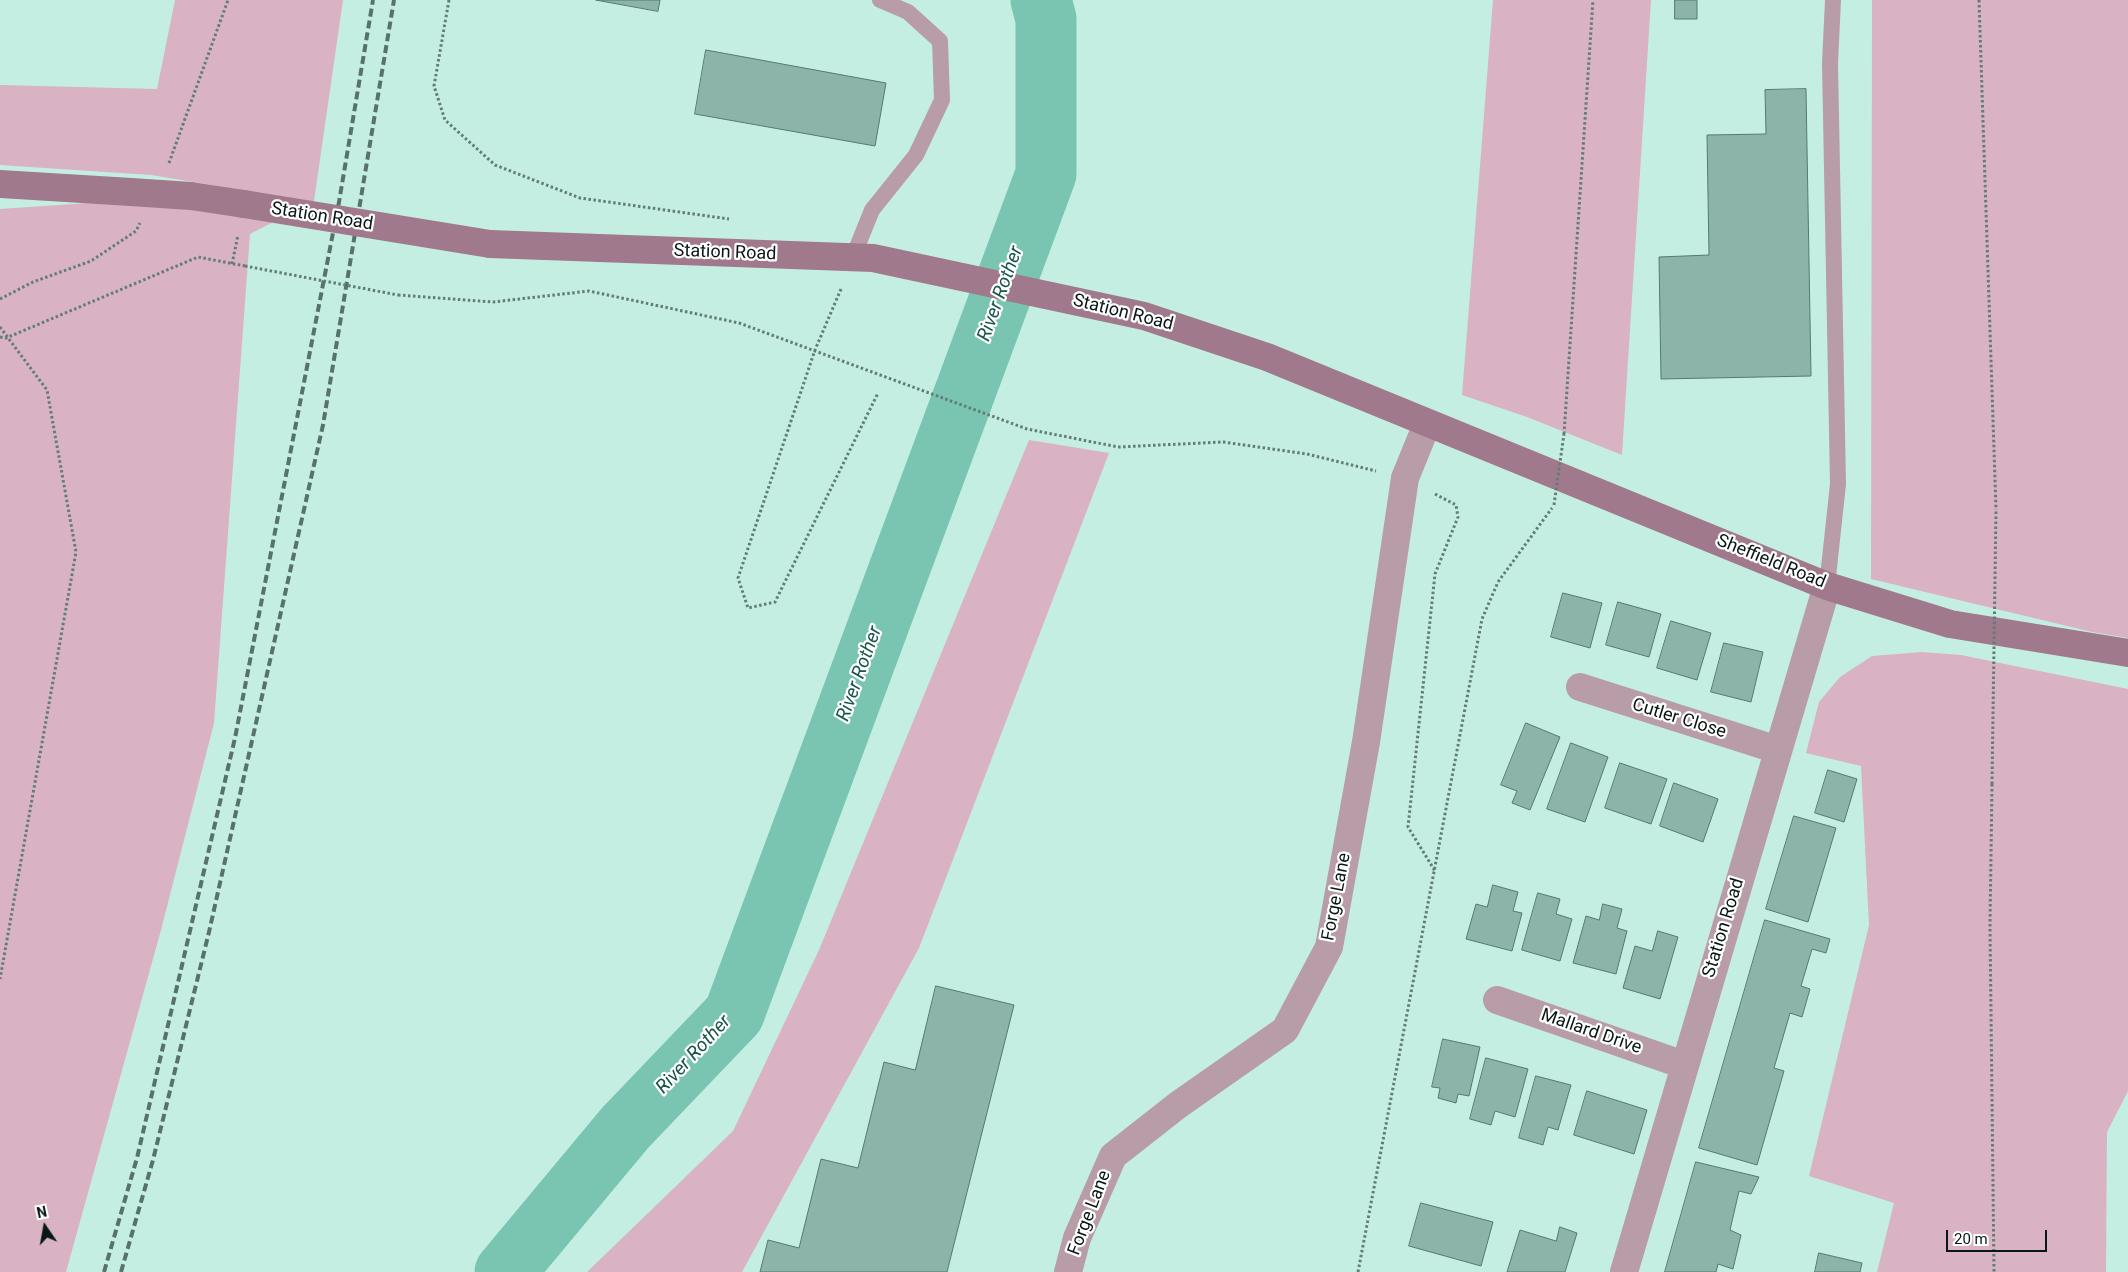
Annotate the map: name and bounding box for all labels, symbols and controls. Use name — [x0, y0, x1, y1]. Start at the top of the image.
street label: Station Road — [270, 198, 374, 236]
street label: Station Road — [673, 240, 777, 266]
water label: River Rother — [973, 243, 1029, 345]
street label: Station Road — [1071, 290, 1175, 336]
street label: Sheffield Road — [1713, 530, 1829, 594]
water label: River Rother — [832, 623, 888, 725]
street label: Cutler Close — [1629, 694, 1729, 744]
street label: Forge Lane — [1318, 851, 1356, 943]
street label: Station Road — [1699, 876, 1749, 980]
street label: Mallard Drive — [1538, 1005, 1644, 1059]
water label: River Rother — [652, 1011, 736, 1099]
street label: Forge Lane — [1064, 1168, 1116, 1258]
north arrow — [20, 1202, 70, 1252]
text: N — [35, 1203, 48, 1221]
scale bar — [1948, 1220, 2049, 1252]
text: 20 m — [1954, 1230, 1988, 1248]

